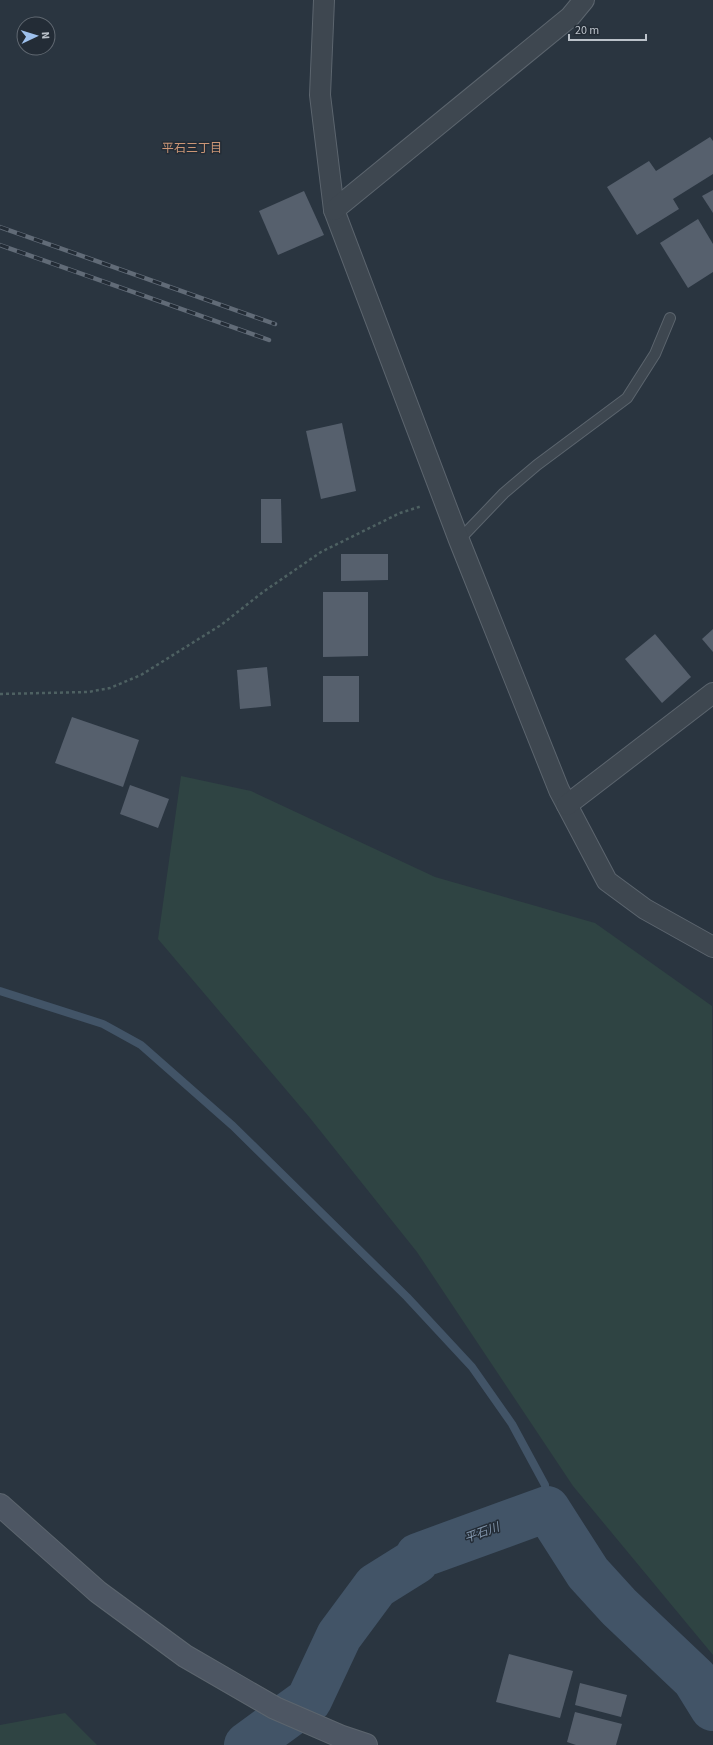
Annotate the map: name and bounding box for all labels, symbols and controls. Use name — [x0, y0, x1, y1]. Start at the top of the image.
north arrow — [16, 16, 56, 56]
scale bar — [569, 16, 646, 42]
text: 20 m — [575, 22, 599, 39]
text: N — [38, 31, 53, 40]
district label: 平石三丁目 — [162, 140, 222, 157]
water label: 平石川 — [462, 1518, 504, 1547]

